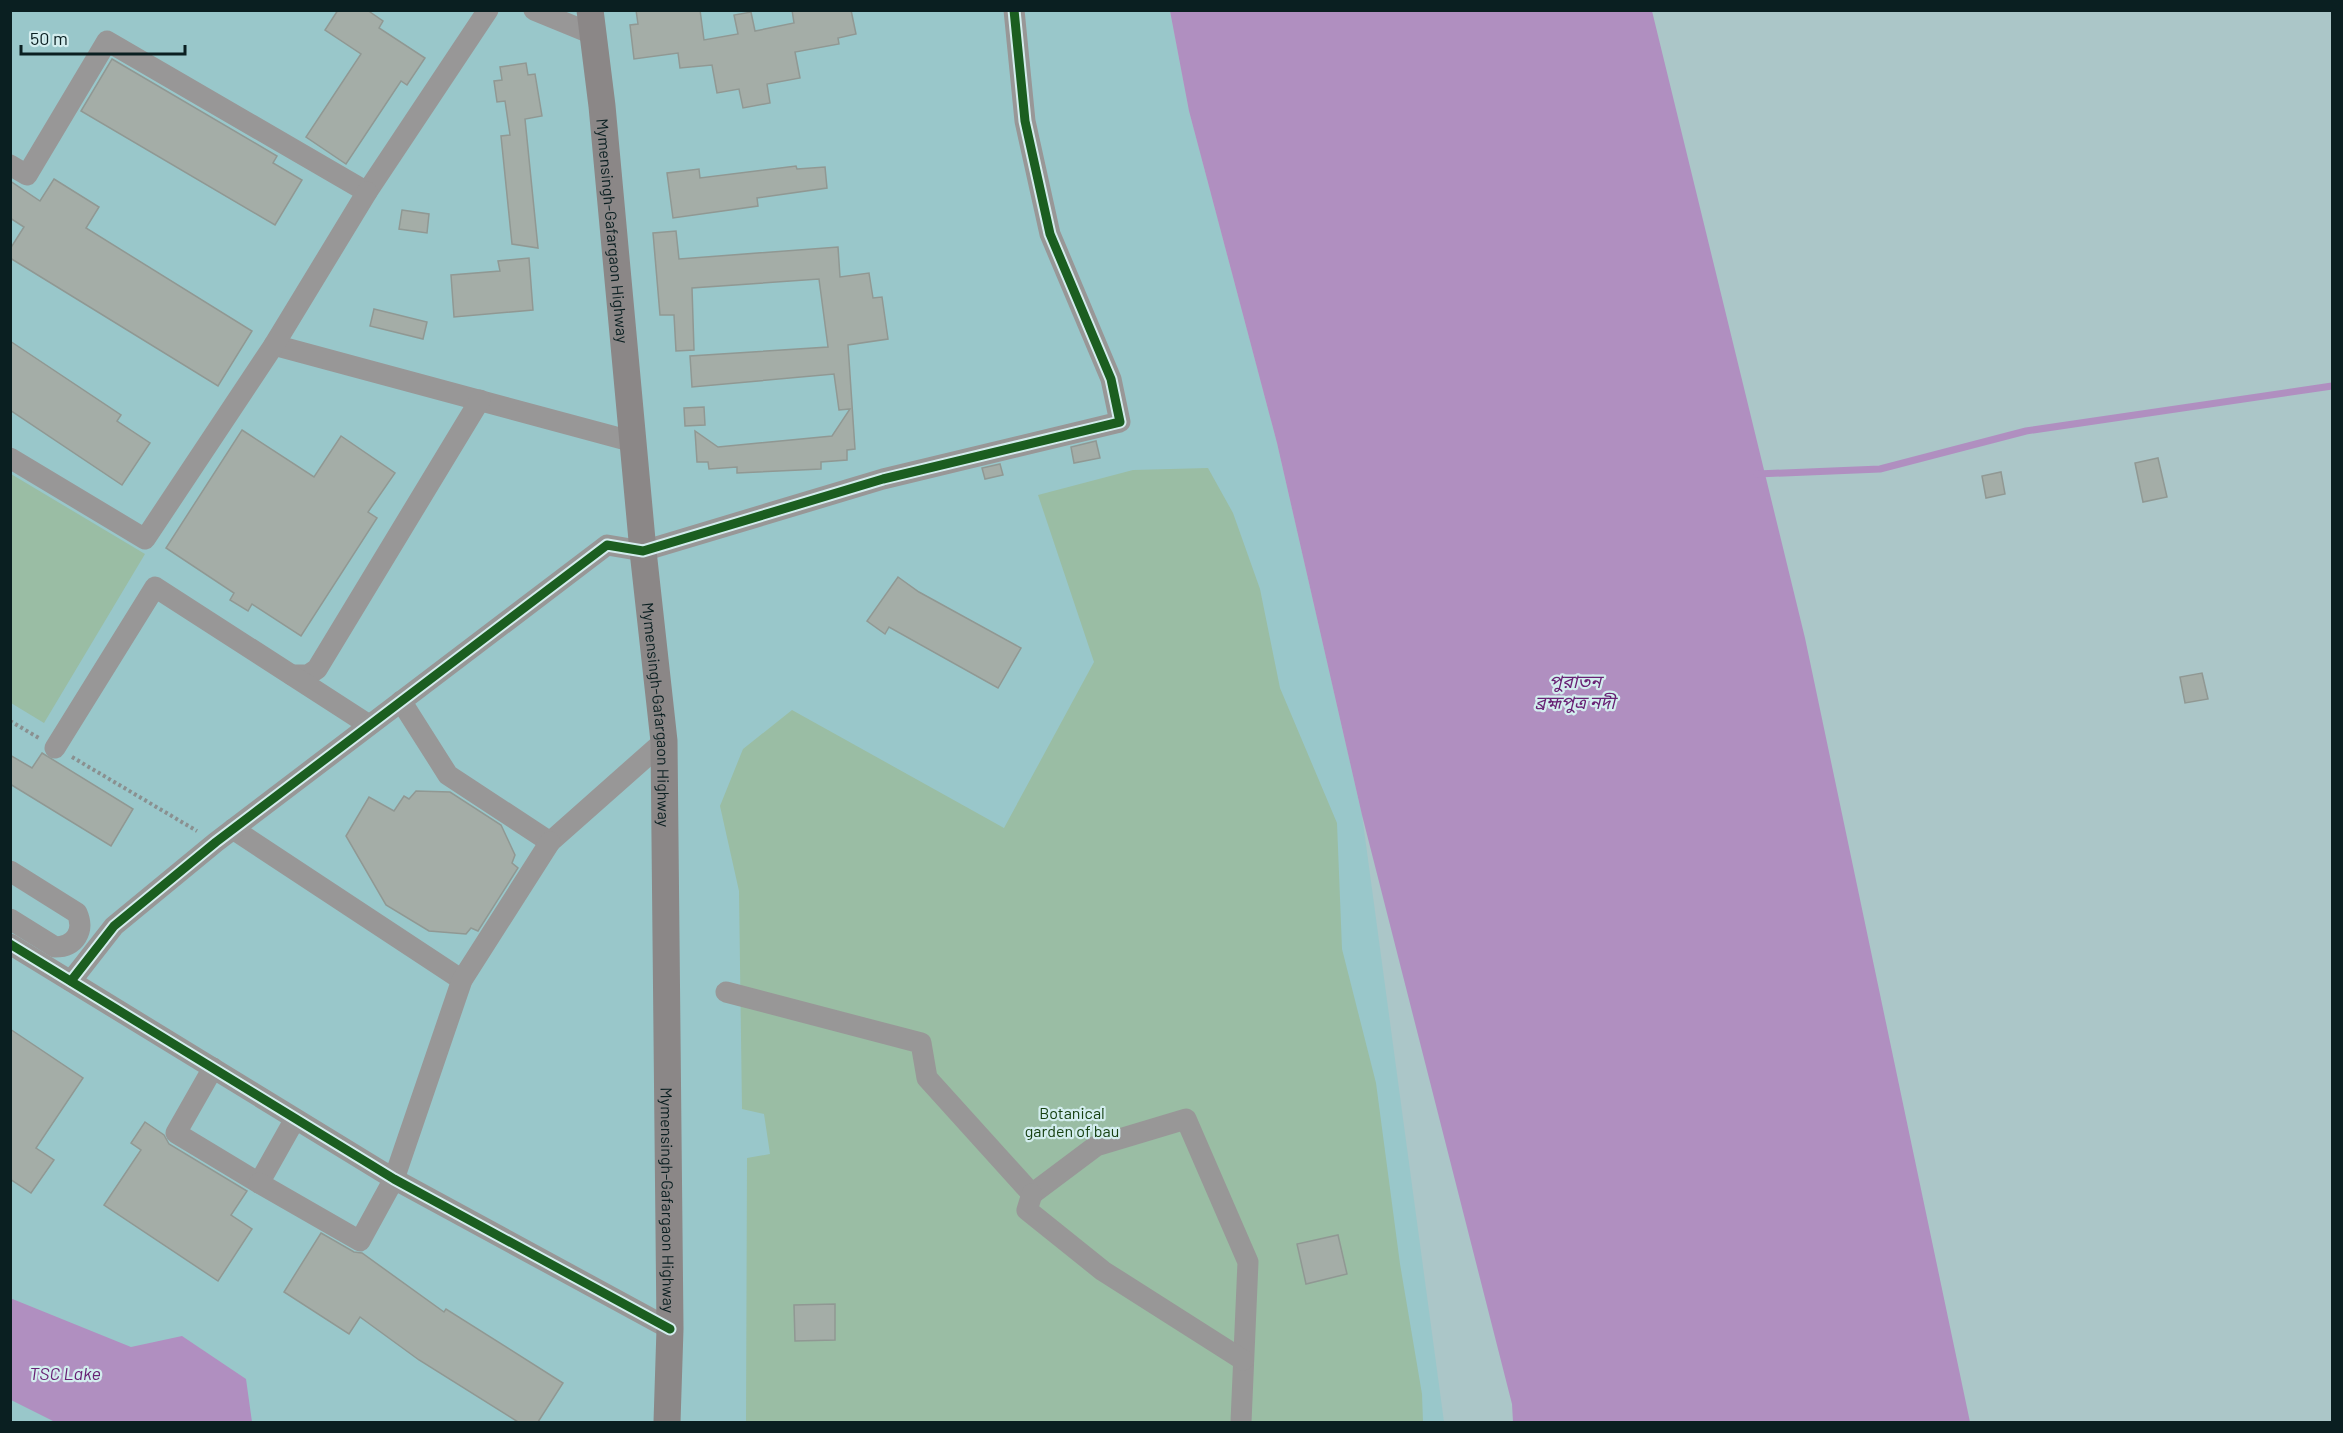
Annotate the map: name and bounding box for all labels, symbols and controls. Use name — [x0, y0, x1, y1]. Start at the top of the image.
scale bar — [21, 18, 184, 56]
text: 50 m — [30, 27, 68, 49]
street label: Mymensingh-Gafargaon Highway — [594, 117, 633, 345]
street label: Mymensingh-Gafargaon Highway — [639, 601, 674, 828]
water label: পুরাতন ব্রহ্মপুত্র নদী — [1535, 670, 1618, 714]
street label: Mymensingh-Gafargaon Highway — [658, 1087, 679, 1314]
park label: Botanical garden of bau — [1025, 1103, 1119, 1140]
water label: TSC Lake — [29, 1362, 101, 1384]

